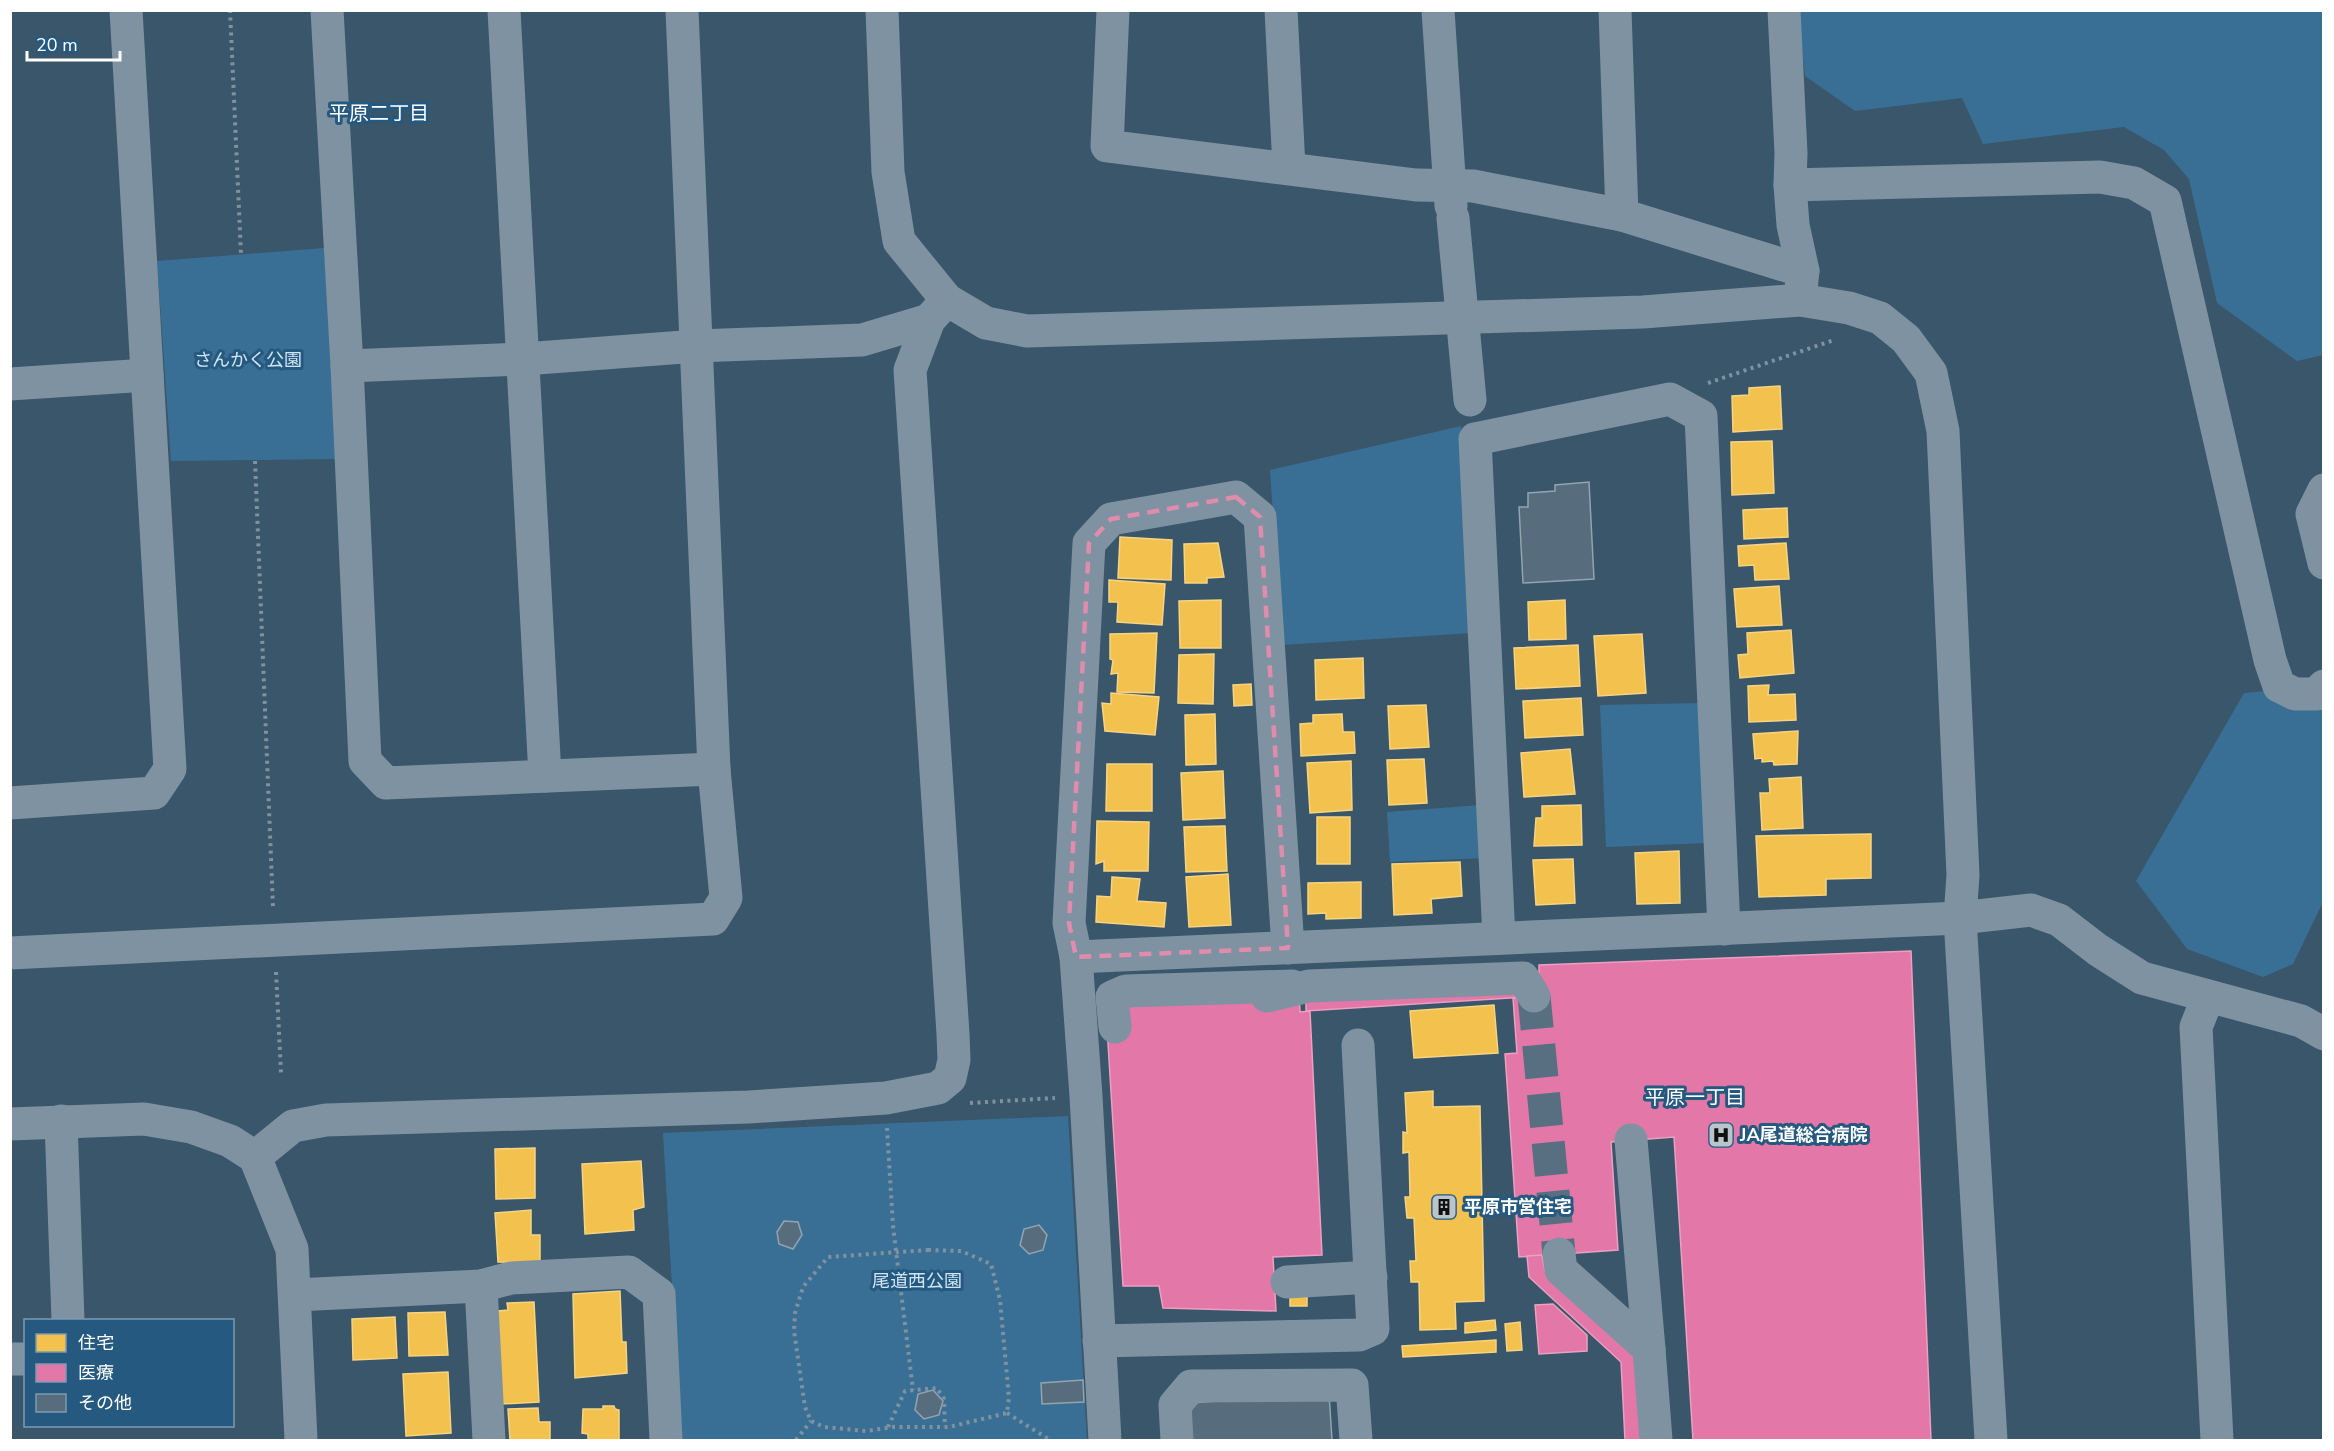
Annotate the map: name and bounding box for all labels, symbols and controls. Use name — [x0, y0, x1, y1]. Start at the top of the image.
scale bar — [27, 24, 120, 62]
text: 20 m — [36, 33, 78, 57]
district label: 平原二丁目 — [329, 100, 429, 127]
park label: さんかく公園 — [194, 348, 302, 372]
district label: 平原一丁目 — [1645, 1084, 1745, 1111]
hospital icon: JA尾道総合病院 — [1706, 1120, 1736, 1150]
place label: JA尾道総合病院 — [1739, 1123, 1868, 1147]
building icon: 平原市営住宅 — [1429, 1192, 1459, 1222]
place label: 平原市営住宅 — [1464, 1195, 1572, 1219]
park label: 尾道西公園 — [872, 1269, 962, 1293]
legend — [24, 1319, 234, 1427]
text: 住宅 — [78, 1331, 114, 1355]
text: 医療 — [78, 1361, 114, 1385]
text: その他 — [78, 1391, 132, 1415]

